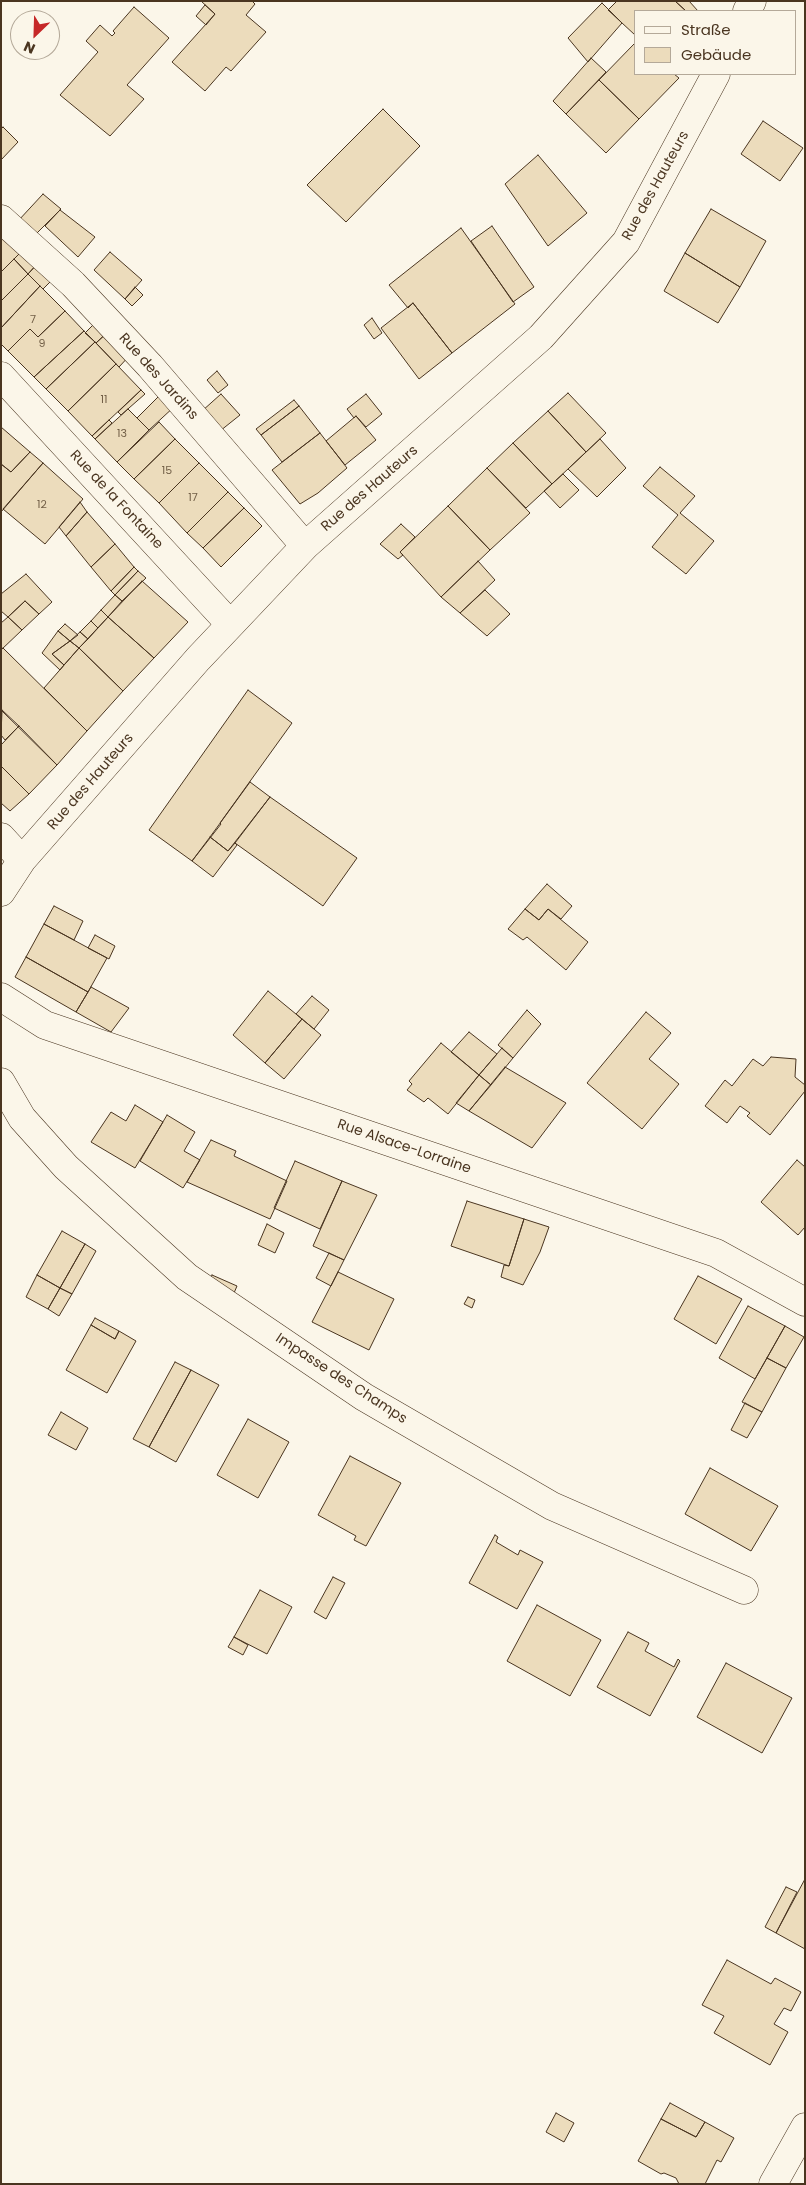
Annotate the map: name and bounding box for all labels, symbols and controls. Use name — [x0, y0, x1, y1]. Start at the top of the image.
north arrow — [10, 10, 60, 60]
legend — [634, 10, 796, 75]
text: Straße — [681, 19, 731, 40]
text: N — [20, 37, 38, 59]
text: Gebäude — [681, 44, 751, 65]
street label: Rue des Hauteurs — [619, 128, 693, 244]
house number: 7 — [30, 313, 36, 327]
street label: Rue des Jardins — [115, 330, 201, 424]
house number: 9 — [39, 337, 45, 351]
house number: 11 — [100, 393, 108, 407]
house number: 13 — [117, 427, 127, 441]
street label: Rue des Hauteurs — [318, 442, 422, 536]
street label: Rue de la Fontaine — [66, 447, 166, 553]
house number: 15 — [162, 464, 172, 478]
house number: 17 — [188, 491, 198, 505]
house number: 12 — [37, 498, 47, 512]
street label: Rue des Hauteurs — [44, 730, 138, 834]
street label: Rue Alsace-Lorraine — [335, 1116, 473, 1178]
street label: Impasse des Champs — [272, 1330, 410, 1428]

